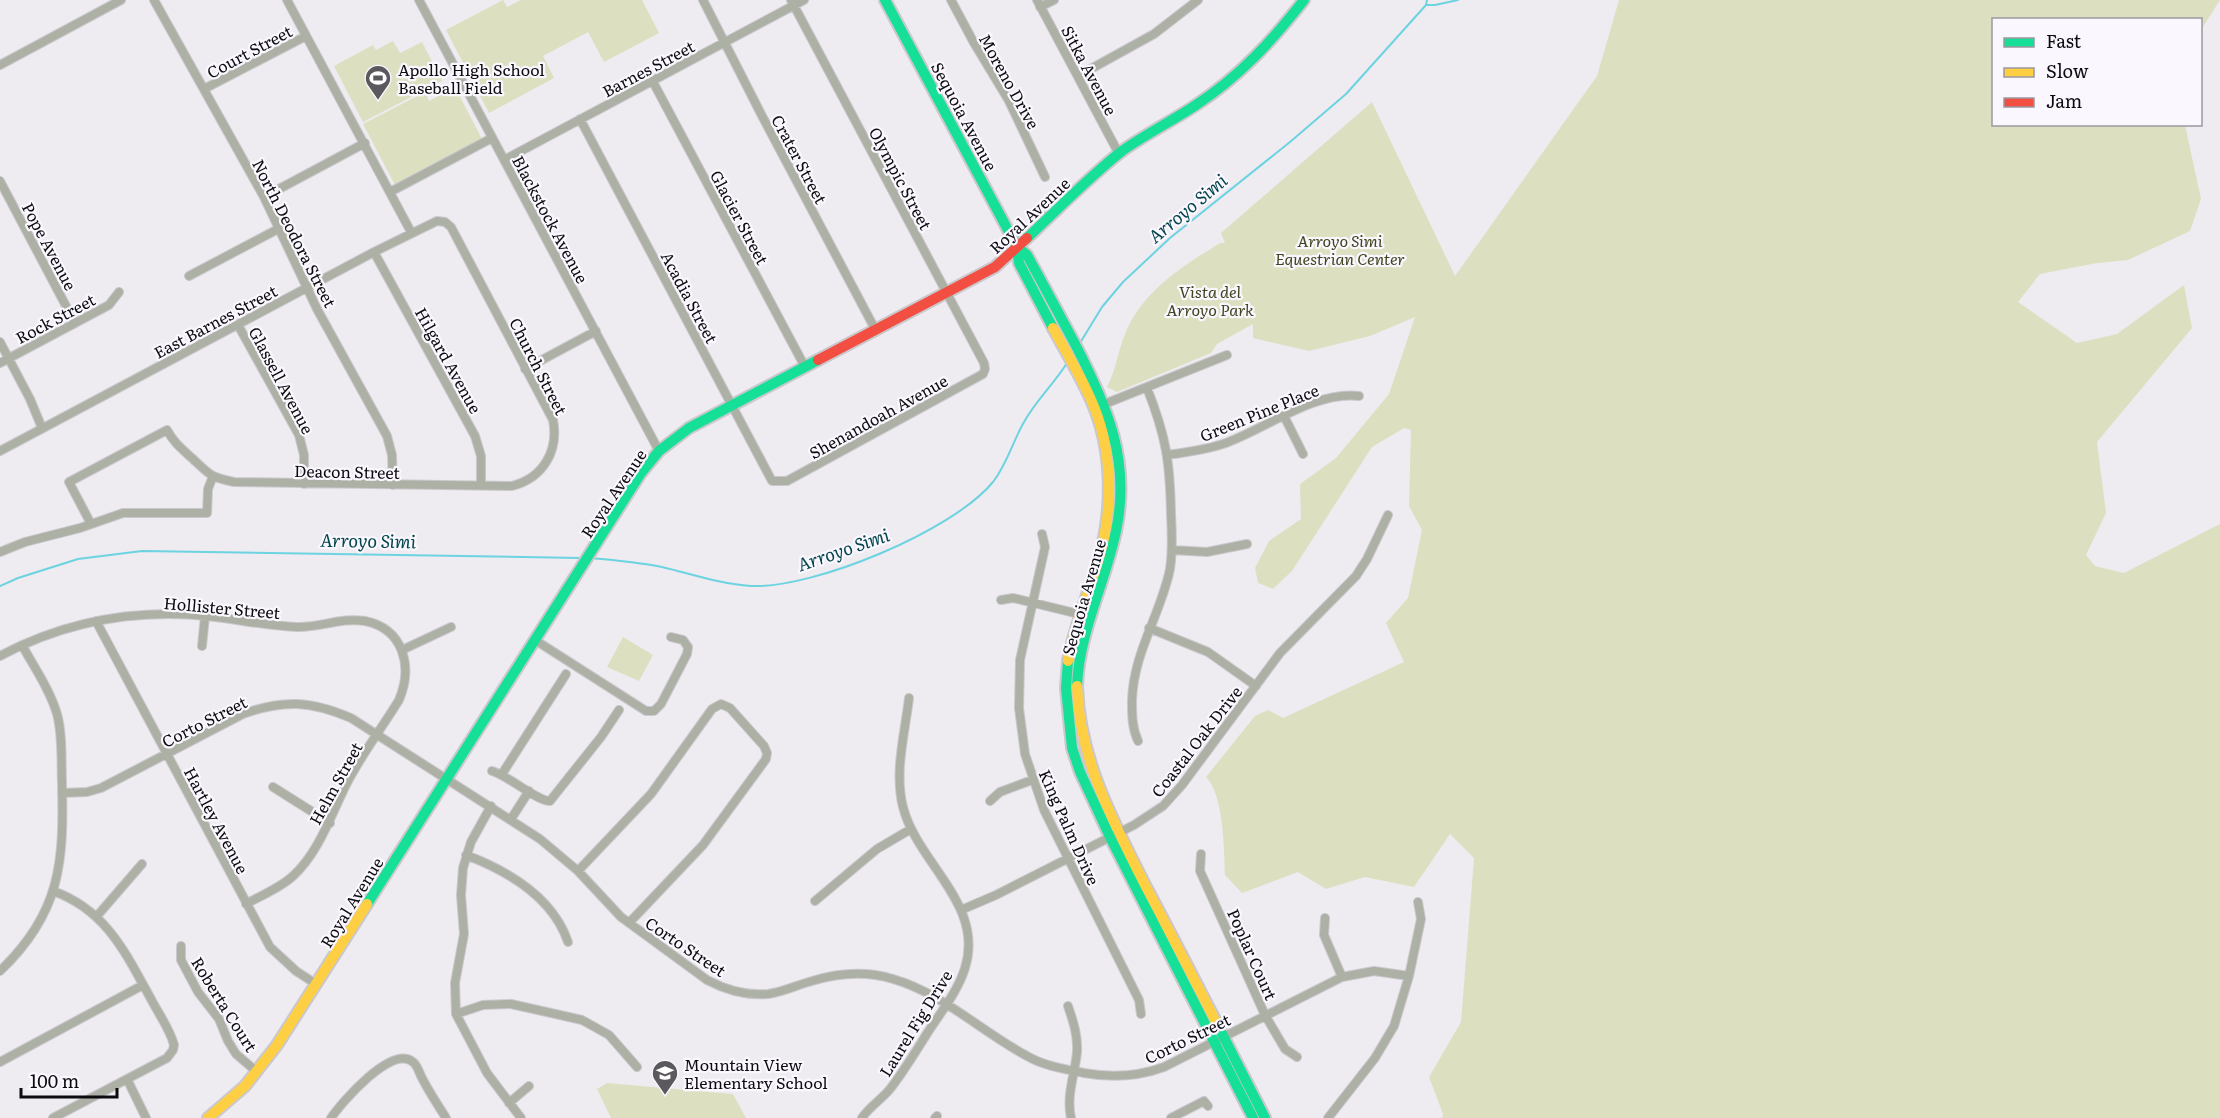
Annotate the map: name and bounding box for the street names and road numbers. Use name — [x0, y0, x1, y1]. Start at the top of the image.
street label: Court Street — [202, 18, 296, 84]
street label: Sitka Avenue — [1056, 21, 1124, 119]
street label: Moreno Drive — [974, 29, 1046, 133]
street label: Barnes Street — [598, 33, 699, 102]
street label: Sequoia Avenue — [926, 57, 1004, 175]
street label: Crater Street — [766, 110, 834, 208]
street label: Olympic Street — [864, 122, 939, 234]
street label: Blackstock Avenue — [507, 151, 595, 287]
street label: North Deodora Street — [247, 155, 343, 312]
street label: Glacier Street — [705, 165, 775, 269]
street label: Royal Avenue — [983, 171, 1075, 259]
street label: Pope Avenue — [17, 198, 83, 294]
street label: Acadia Street — [656, 247, 725, 348]
street label: East Barnes Street — [149, 278, 281, 364]
street label: Rock Street — [11, 287, 100, 349]
street label: Hilgard Avenue — [410, 303, 488, 417]
street label: Church Street — [504, 313, 574, 419]
street label: Glassell Avenue — [244, 322, 320, 438]
street label: Shenandoah Avenue — [804, 368, 952, 464]
street label: Green Pine Place — [1196, 377, 1322, 447]
street label: Royal Avenue — [574, 444, 652, 542]
street label: Deacon Street — [294, 458, 401, 484]
street label: Sequoia Avenue — [1055, 536, 1111, 658]
street label: Hollister Street — [163, 590, 282, 624]
street label: Coastal Oak Drive — [1145, 680, 1247, 802]
street label: Corto Street — [157, 689, 251, 753]
street label: Helm Street — [302, 737, 368, 829]
street label: Hartley Avenue — [179, 762, 255, 878]
street label: King Palm Drive — [1034, 765, 1106, 889]
street label: Royal Avenue — [314, 852, 388, 952]
street label: Poplar Court — [1222, 904, 1284, 1004]
street label: Corto Street — [641, 910, 732, 982]
street label: Roberta Court — [186, 952, 264, 1057]
street label: Laurel Fig Drive — [873, 965, 957, 1081]
street label: Corto Street — [1140, 1007, 1234, 1069]

